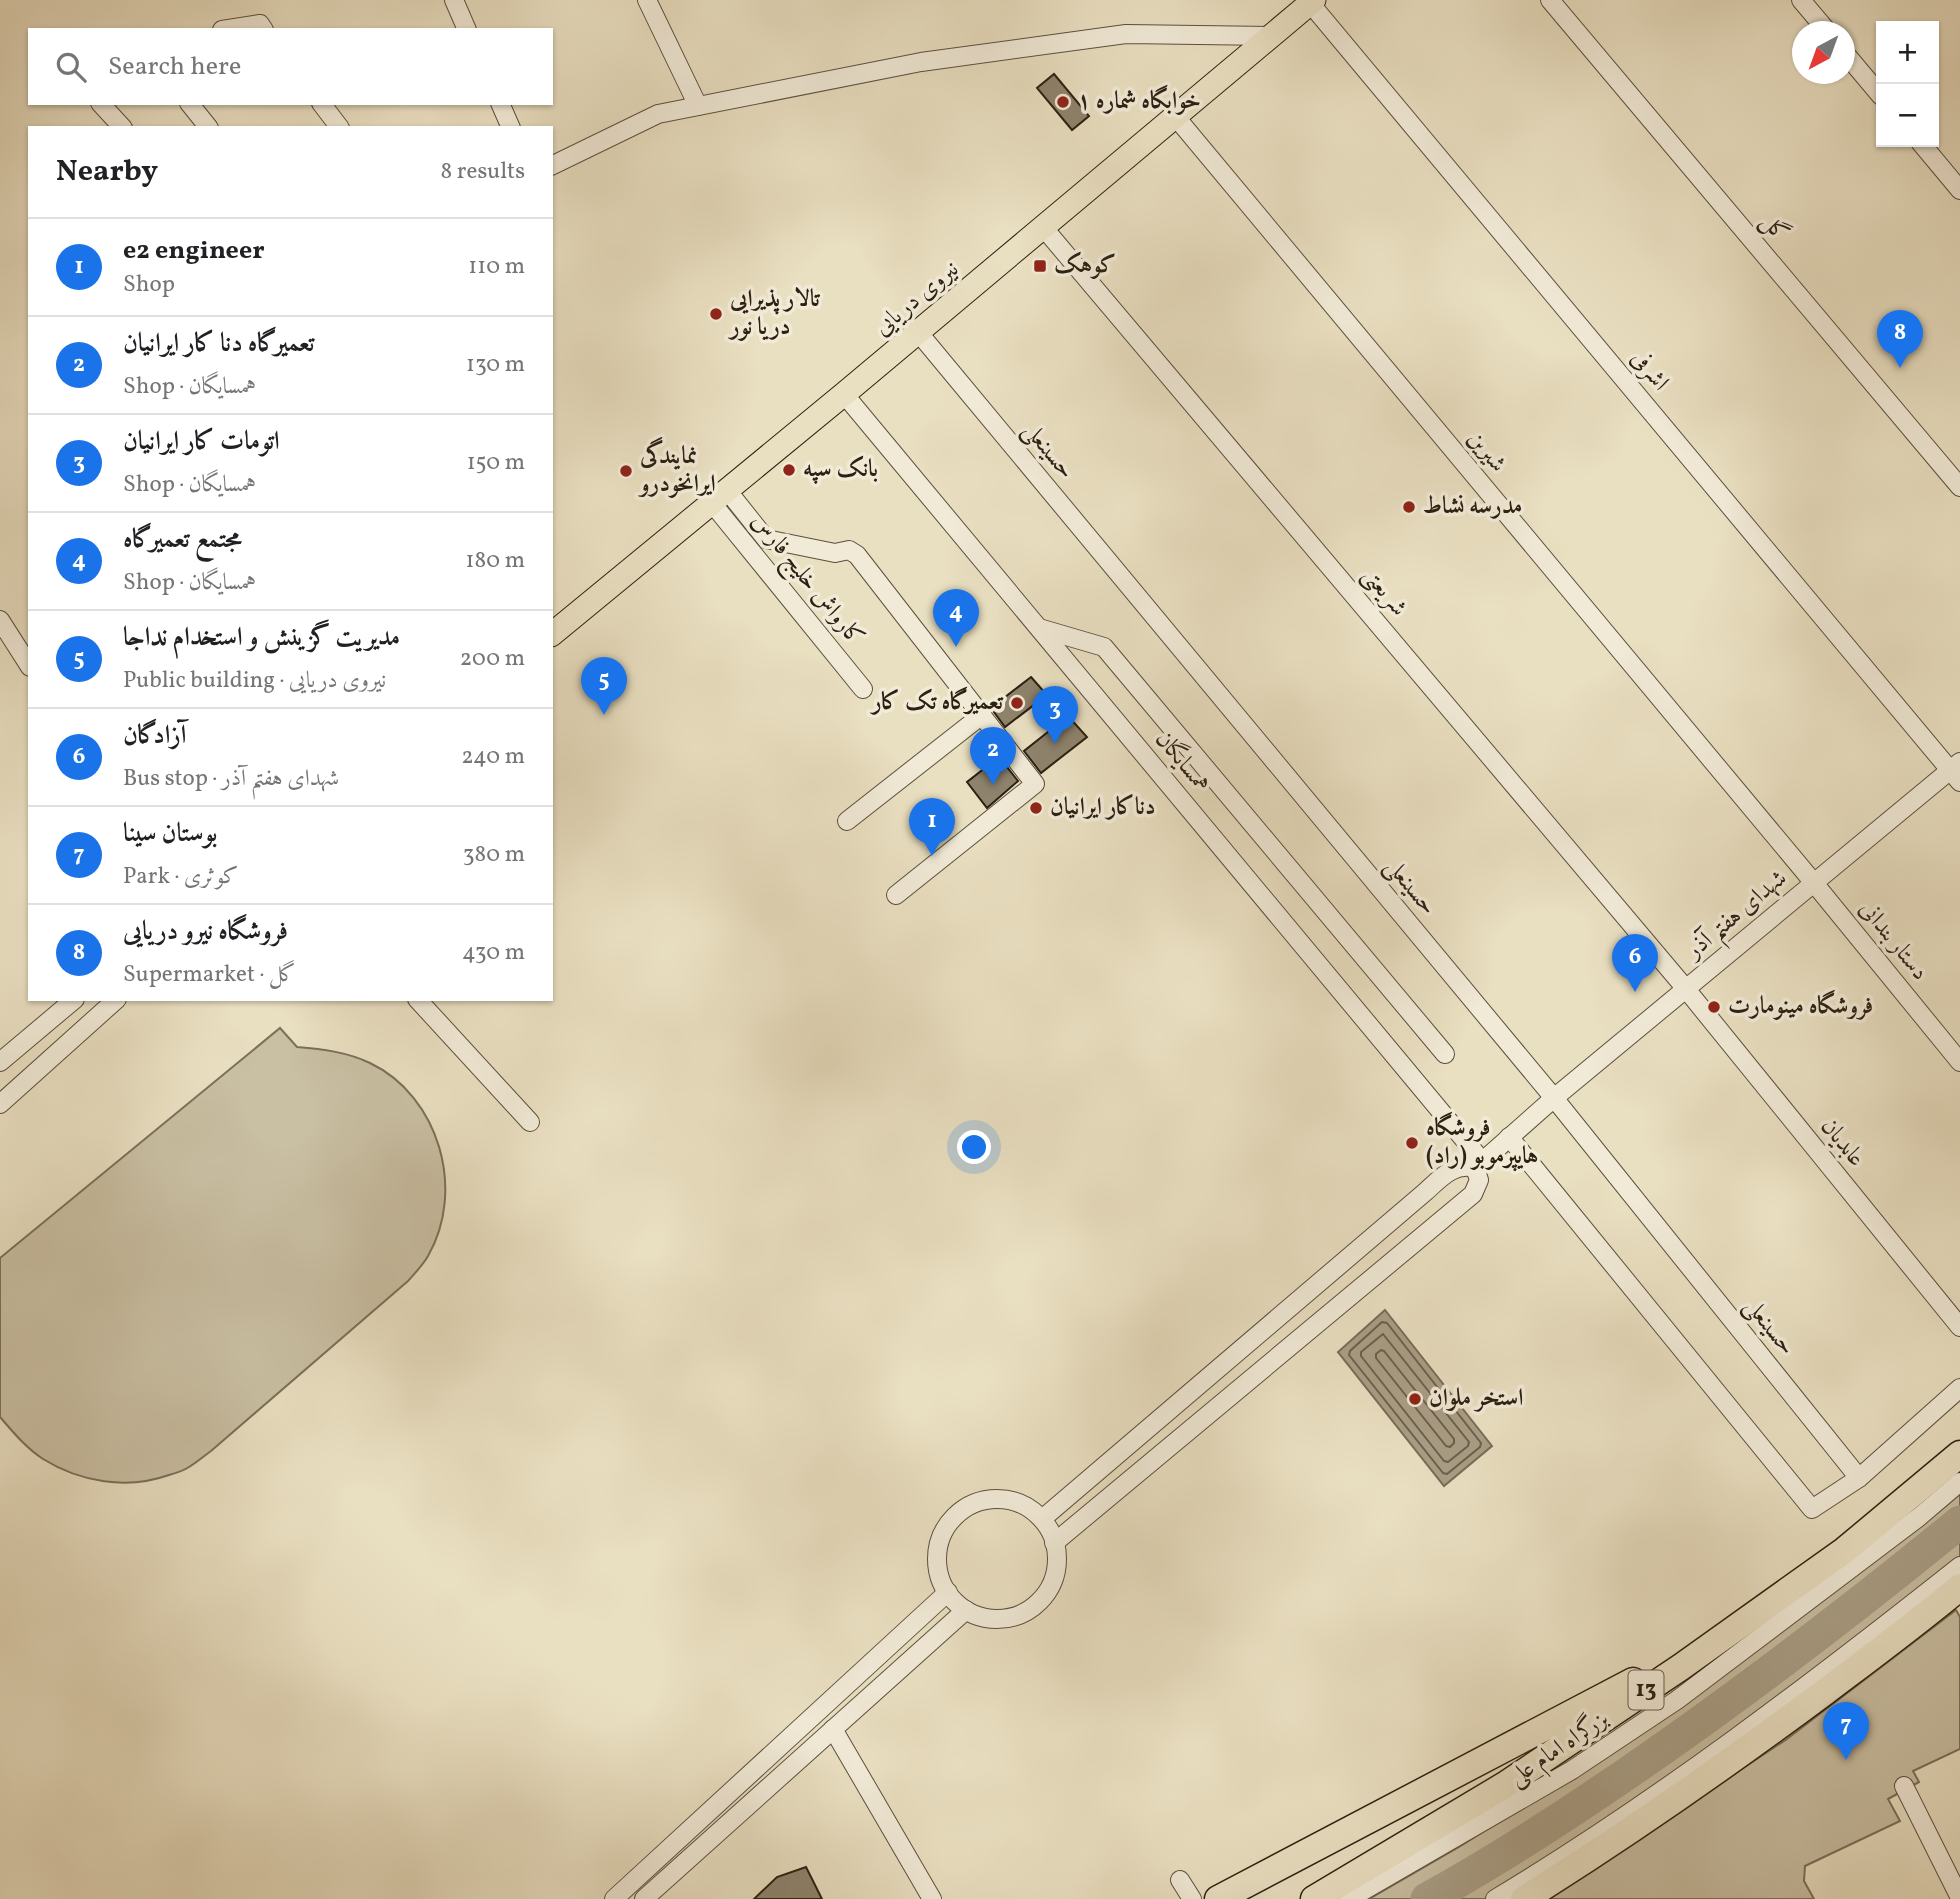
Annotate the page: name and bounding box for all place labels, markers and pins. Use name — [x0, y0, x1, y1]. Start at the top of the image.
place label: خوابگاه شماره ۱ — [1077, 84, 1201, 119]
marker: خوابگاه شماره ۱ — [1055, 94, 1071, 110]
place label: کوهک — [1054, 249, 1116, 283]
marker: کوهک — [1032, 258, 1048, 274]
place label: تالار پذیرایی دریا نور — [727, 283, 821, 345]
marker: تالار پذیرایی دریا نور — [708, 306, 724, 322]
pin: 8 — [1877, 310, 1923, 368]
place label: نمایندگی ایرانخودرو — [637, 436, 716, 502]
place label: بانک سپه — [803, 453, 878, 487]
marker: بانک سپه — [781, 462, 797, 478]
marker: نمایندگی ایرانخودرو — [618, 463, 634, 479]
place label: مدرسه نشاط — [1423, 490, 1522, 524]
marker: مدرسه نشاط — [1401, 499, 1417, 515]
pin: 4 — [933, 589, 979, 647]
pin: 5 — [581, 657, 627, 715]
place label: تعمیرگاه تک کار — [869, 686, 1004, 720]
pin: 3 — [1032, 686, 1078, 744]
marker: تعمیرگاه تک کار — [1009, 695, 1025, 711]
pin: 2 — [970, 727, 1016, 785]
place label: دناکار ایرانیان — [1050, 791, 1156, 825]
pin: 1 — [909, 798, 955, 856]
marker: دناکار ایرانیان — [1028, 800, 1044, 816]
pin: 6 — [1612, 934, 1658, 992]
place label: فروشگاه مینومارت — [1728, 989, 1873, 1024]
marker: فروشگاه مینومارت — [1706, 999, 1722, 1015]
place label: فروشگاه هایپرموبو (راد) — [1426, 1111, 1538, 1174]
marker: فروشگاه هایپرموبو (راد) — [1404, 1135, 1420, 1151]
place label: استخر ملوان — [1429, 1382, 1523, 1416]
marker: استخر ملوان — [1407, 1391, 1423, 1407]
pin: 7 — [1823, 1702, 1869, 1760]

